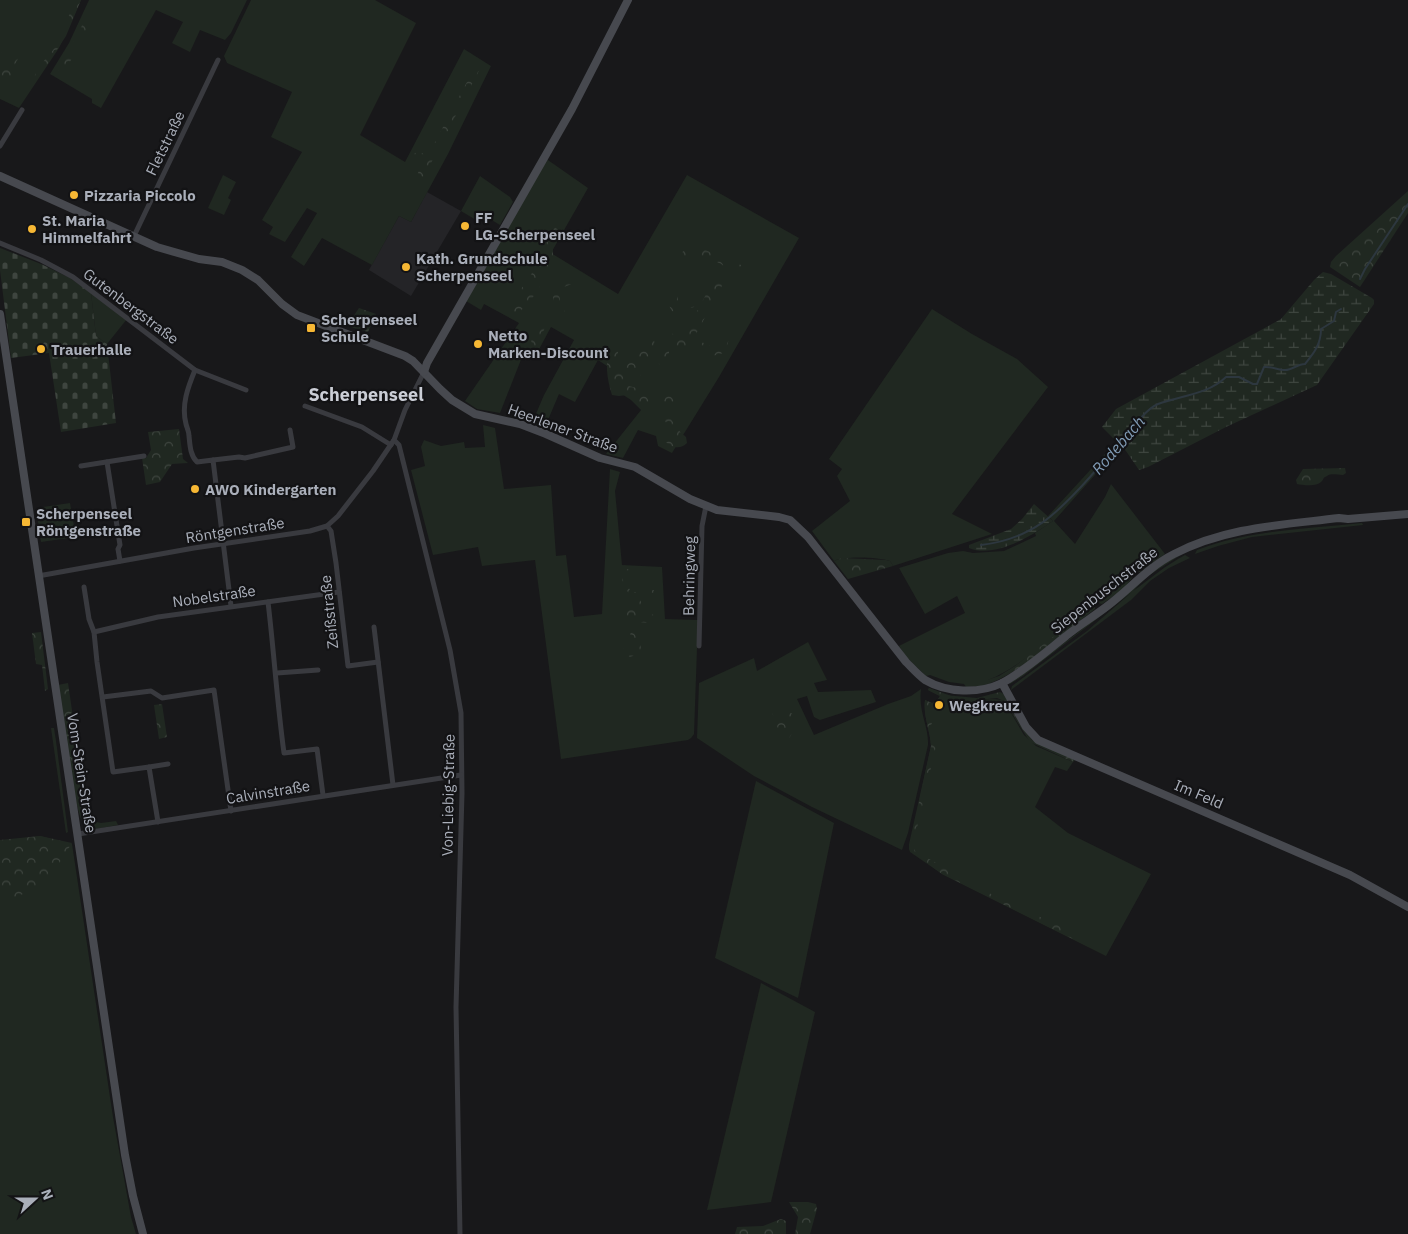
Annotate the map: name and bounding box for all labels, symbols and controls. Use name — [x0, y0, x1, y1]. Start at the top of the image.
street label: Fletstraße — [141, 107, 189, 179]
place label: Pizzaria Piccolo — [84, 186, 196, 205]
marker: Pizzaria Piccolo — [68, 189, 80, 201]
place label: FF LG-Scherpenseel — [475, 208, 595, 244]
place label: St. Maria Himmelfahrt — [42, 211, 132, 247]
marker: FF LG-Scherpenseel — [459, 220, 471, 232]
marker: St. Maria Himmelfahrt — [26, 223, 38, 235]
place label: Kath. Grundschule Scherpenseel — [416, 249, 548, 285]
marker: Kath. Grundschule Scherpenseel — [400, 261, 412, 273]
street label: Gutenbergstraße — [79, 264, 183, 348]
place label: Scherpenseel Schule — [321, 310, 417, 346]
marker: Scherpenseel Schule — [305, 322, 317, 334]
place label: Netto Marken-Discount — [488, 326, 609, 362]
marker: Netto Marken-Discount — [472, 338, 484, 350]
place label: Trauerhalle — [51, 340, 132, 359]
marker: Trauerhalle — [35, 343, 47, 355]
district label: Scherpenseel — [308, 383, 424, 406]
street label: Heerlener Straße — [505, 399, 621, 457]
water label: Rodebach — [1087, 412, 1149, 478]
place label: AWO Kindergarten — [205, 480, 336, 499]
marker: AWO Kindergarten — [189, 483, 201, 495]
place label: Scherpenseel Röntgenstraße — [36, 504, 141, 540]
street label: Röntgenstraße — [184, 513, 286, 547]
marker: Scherpenseel Röntgenstraße — [20, 516, 32, 528]
street label: Behringweg — [679, 536, 699, 616]
street label: Siepenbuschstraße — [1047, 542, 1161, 638]
street label: Zeißstraße — [316, 574, 342, 650]
street label: Nobelstraße — [171, 581, 257, 611]
place label: Wegkreuz — [949, 696, 1020, 715]
marker: Wegkreuz — [933, 699, 945, 711]
street label: Vom-Stein-Straße — [63, 712, 101, 834]
street label: Von-Liebig-Straße — [437, 734, 459, 856]
street label: Im Feld — [1172, 775, 1226, 813]
street label: Calvinstraße — [225, 776, 311, 808]
north arrow — [10, 1174, 60, 1224]
text: N — [37, 1186, 57, 1202]

